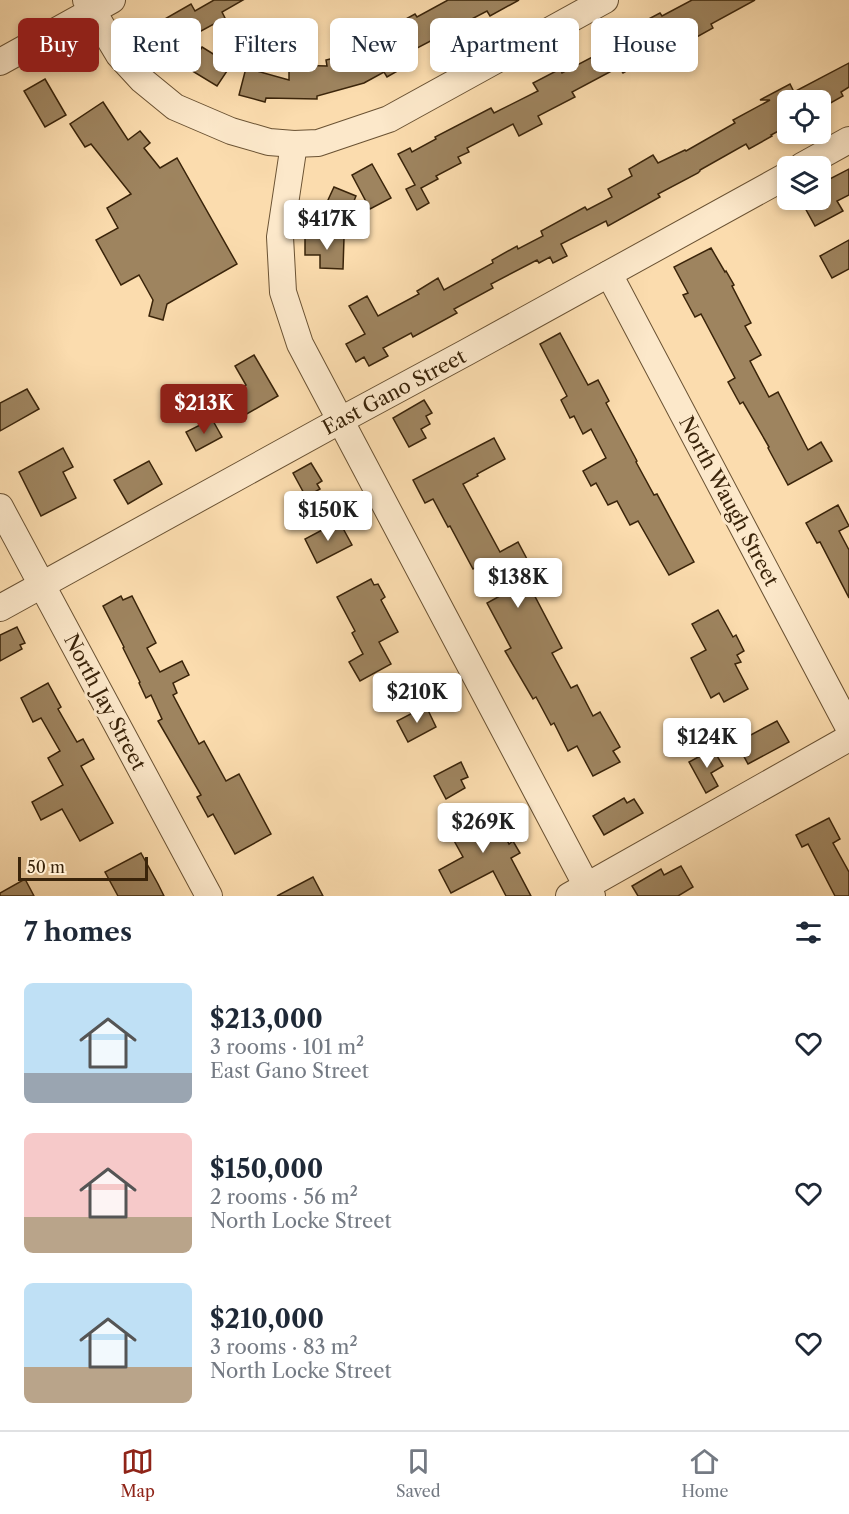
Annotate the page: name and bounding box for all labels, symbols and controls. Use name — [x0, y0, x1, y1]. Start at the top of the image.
chip: Buy — [18, 18, 99, 72]
chip: Rent — [111, 18, 201, 72]
chip: Filters — [213, 18, 318, 72]
chip: New — [330, 18, 418, 72]
chip: Apartment — [430, 18, 579, 72]
chip: House — [591, 18, 698, 72]
map controls — [777, 90, 831, 210]
button: locate — [777, 90, 831, 144]
button: layers — [777, 156, 831, 210]
pin: $417K — [285, 200, 369, 251]
text: $417K — [298, 207, 356, 231]
street label: East Gano Street — [318, 344, 470, 440]
pin: $213K — [162, 384, 246, 435]
text: $213K — [174, 391, 234, 415]
street label: North Waugh Street — [674, 412, 784, 590]
pin: $150K — [286, 491, 370, 542]
text: $150K — [298, 498, 358, 522]
pin: $138K — [476, 558, 560, 609]
text: $138K — [488, 565, 548, 589]
street label: North Jay Street — [59, 630, 151, 774]
pin: $210K — [375, 673, 459, 724]
text: $210K — [387, 680, 447, 704]
pin: $124K — [665, 718, 749, 769]
text: $124K — [677, 725, 737, 749]
pin: $269K — [441, 803, 525, 854]
text: $269K — [452, 810, 514, 834]
scale bar — [18, 854, 148, 882]
text: 50 m — [27, 857, 65, 877]
text: 7 homes — [24, 916, 132, 948]
icon: filters — [792, 916, 825, 949]
text: $213,000 — [210, 1003, 323, 1035]
icon: home — [72, 1007, 144, 1079]
icon: heart — [792, 1027, 825, 1060]
text: 3 rooms · 101 m² — [210, 1035, 364, 1059]
text: East Gano Street — [210, 1059, 369, 1083]
text: $150,000 — [210, 1153, 323, 1185]
icon: home — [72, 1157, 144, 1229]
icon: heart — [792, 1177, 825, 1210]
text: 2 rooms · 56 m² — [210, 1185, 358, 1209]
text: North Locke Street — [210, 1209, 391, 1233]
text: $210,000 — [210, 1303, 324, 1335]
icon: home — [72, 1307, 144, 1379]
icon: heart — [792, 1327, 825, 1360]
text: 3 rooms · 83 m² — [210, 1335, 358, 1359]
text: North Locke Street — [210, 1359, 391, 1383]
tab: Map — [121, 1445, 155, 1501]
tab: Saved — [396, 1445, 440, 1501]
tab: Home — [681, 1445, 728, 1501]

